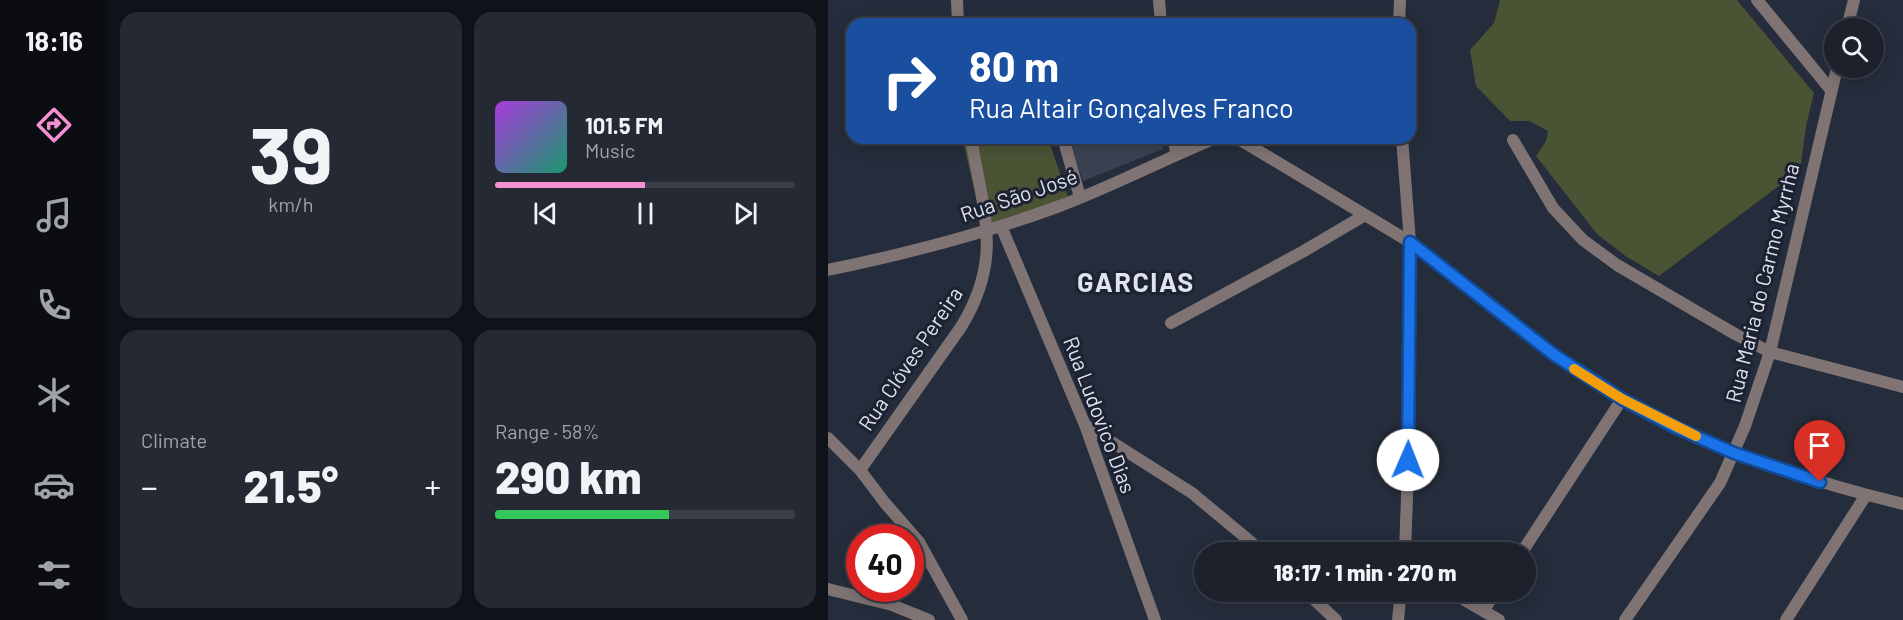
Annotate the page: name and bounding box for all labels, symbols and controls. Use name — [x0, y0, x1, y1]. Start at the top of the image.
map controls — [1824, 18, 1884, 78]
button: search — [1824, 18, 1884, 78]
text: 18:16 — [25, 24, 83, 56]
text: 80 m — [969, 40, 1059, 90]
icon: right — [870, 42, 948, 120]
text: Rua Altair Gonçalves Franco — [969, 91, 1294, 123]
icon: directions — [33, 104, 75, 146]
text: 39 — [249, 106, 333, 200]
text: 101.5 FM — [585, 112, 663, 138]
text: Music — [585, 138, 635, 162]
street label: Rua Maria do Carmo Myrrha — [1720, 160, 1803, 405]
street label: Rua São José — [957, 163, 1080, 226]
text: km/h — [268, 192, 314, 216]
icon: music — [33, 194, 75, 236]
icon: previous — [529, 197, 562, 230]
icon: pause — [629, 197, 662, 230]
icon: next — [729, 197, 762, 230]
district label: GARCIAS — [1077, 265, 1195, 297]
street label: Rua Clóves Pereira — [852, 282, 967, 435]
icon: phone — [33, 284, 75, 326]
street label: Rua Ludovico Dias — [1059, 333, 1142, 496]
icon: climate — [33, 374, 75, 416]
text: Range · 58% — [495, 419, 599, 443]
pin — [1794, 420, 1845, 482]
text: Climate — [141, 428, 207, 452]
position arrow — [1376, 428, 1440, 492]
icon: arrive — [1803, 429, 1836, 462]
text: 290 km — [495, 449, 642, 503]
text: 21.5° — [244, 458, 338, 512]
icon: car — [33, 464, 75, 506]
text: − — [141, 466, 158, 506]
text: + — [425, 466, 441, 506]
speed limit sign: 40 — [846, 524, 924, 602]
icon: filters — [33, 554, 75, 596]
text: 18:17 · 1 min · 270 m — [1274, 559, 1456, 585]

